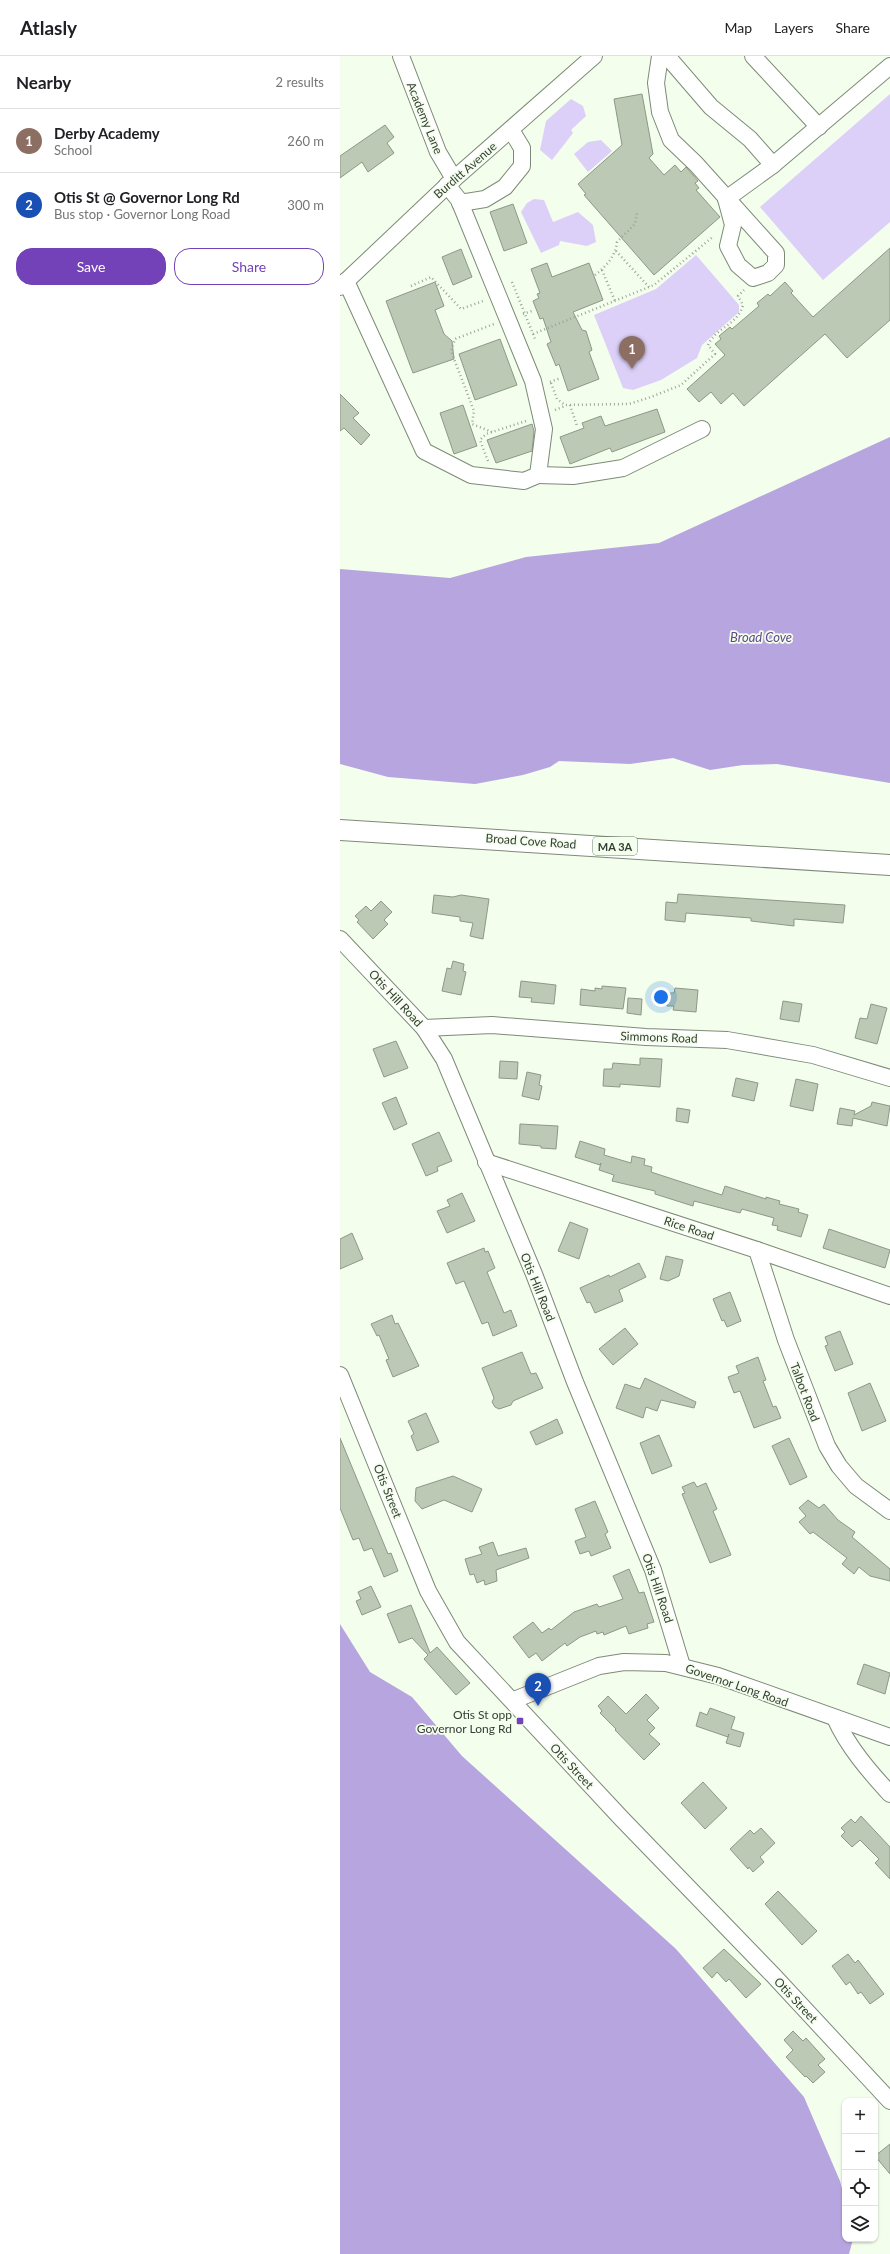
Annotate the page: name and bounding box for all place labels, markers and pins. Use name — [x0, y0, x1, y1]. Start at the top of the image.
pin: 1 — [619, 336, 645, 369]
pin: 2 — [525, 1673, 551, 1706]
place label: Otis St opp Governor Long Rd — [417, 1707, 512, 1736]
marker: Otis St opp Governor Long Rd — [515, 1716, 525, 1726]

